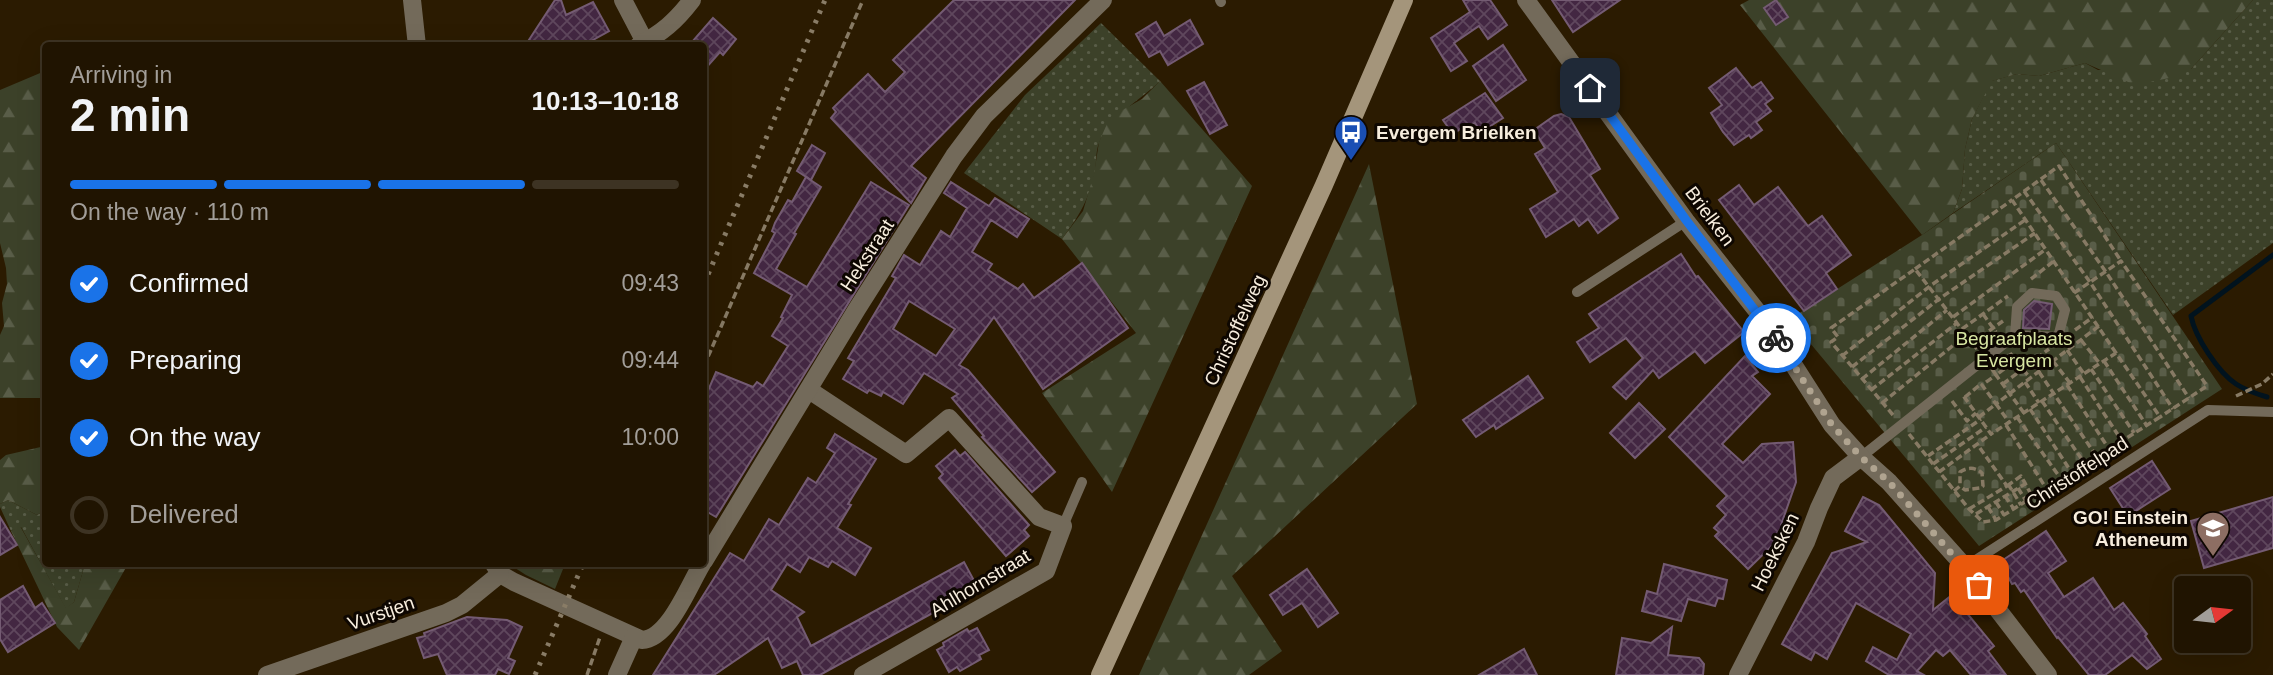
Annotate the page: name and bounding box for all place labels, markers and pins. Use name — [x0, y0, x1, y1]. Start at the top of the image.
pin — [1560, 58, 1620, 118]
bus stop icon: Evergem Brielken — [1332, 113, 1370, 162]
place label: Evergem Brielken — [1376, 122, 1537, 143]
place label: GO! Einstein Atheneum — [2073, 507, 2188, 550]
school or university icon: GO! Einstein Atheneum — [2194, 509, 2232, 558]
pin — [1949, 555, 2009, 615]

